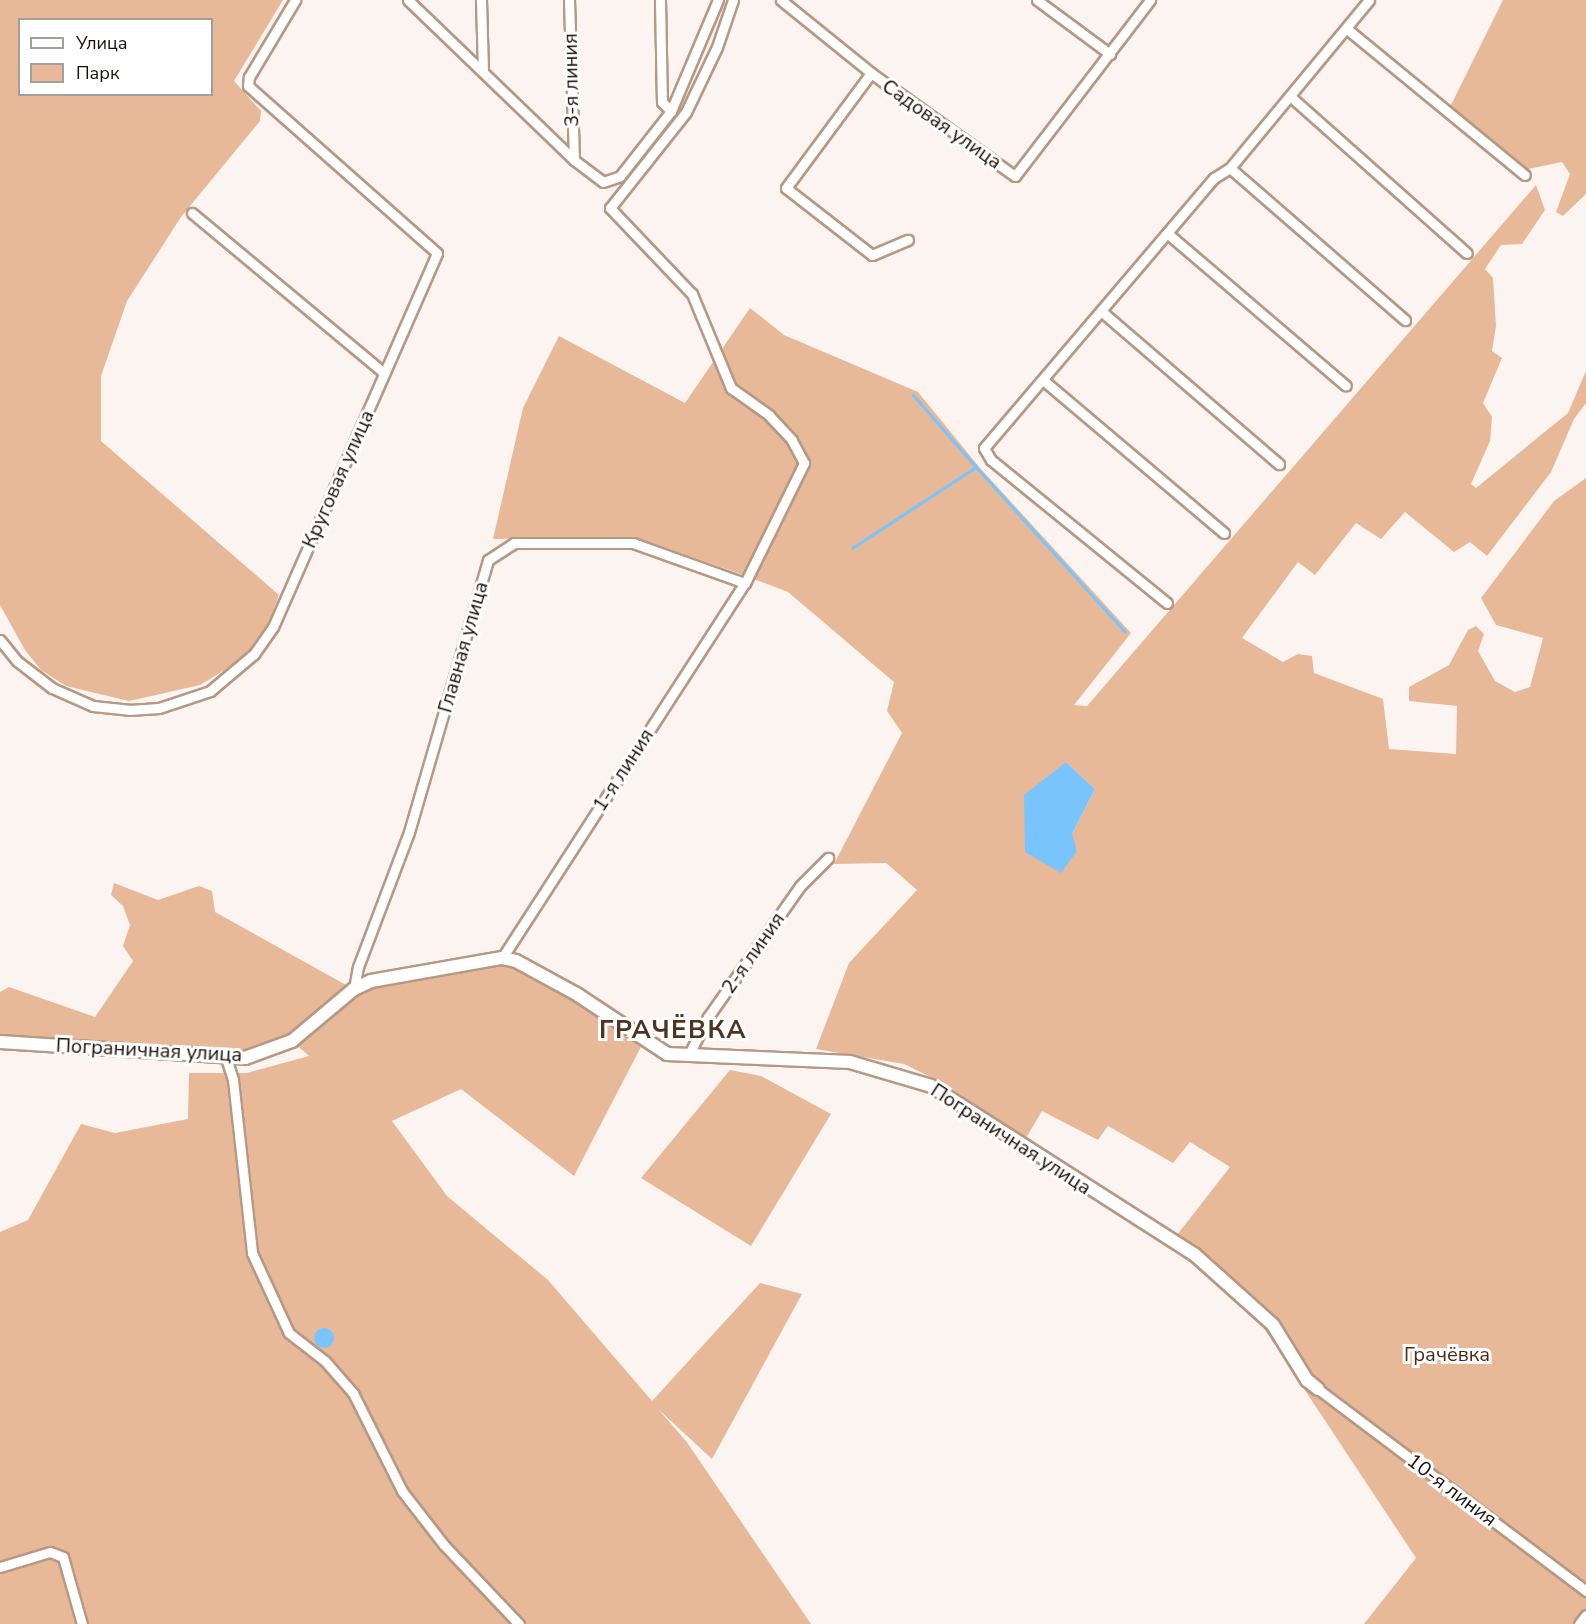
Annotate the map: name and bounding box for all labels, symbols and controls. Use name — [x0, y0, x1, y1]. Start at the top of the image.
legend — [18, 18, 213, 96]
text: Улица — [76, 31, 127, 55]
street label: 3-я линия — [558, 33, 584, 127]
text: Парк — [76, 61, 119, 85]
street label: Садовая улица — [878, 74, 1006, 174]
street label: Круговая улица — [297, 406, 379, 552]
street label: Главная улица — [433, 579, 493, 715]
street label: 1-я линия — [587, 724, 659, 816]
street label: 2-я линия — [716, 908, 790, 998]
district label: ГРАЧЁВКА — [599, 1014, 747, 1046]
street label: Пограничная улица — [55, 1033, 243, 1067]
street label: Пограничная улица — [926, 1078, 1096, 1200]
park label: Грачёвка — [1404, 1342, 1490, 1366]
street label: 10-я линия — [1403, 1449, 1501, 1531]

